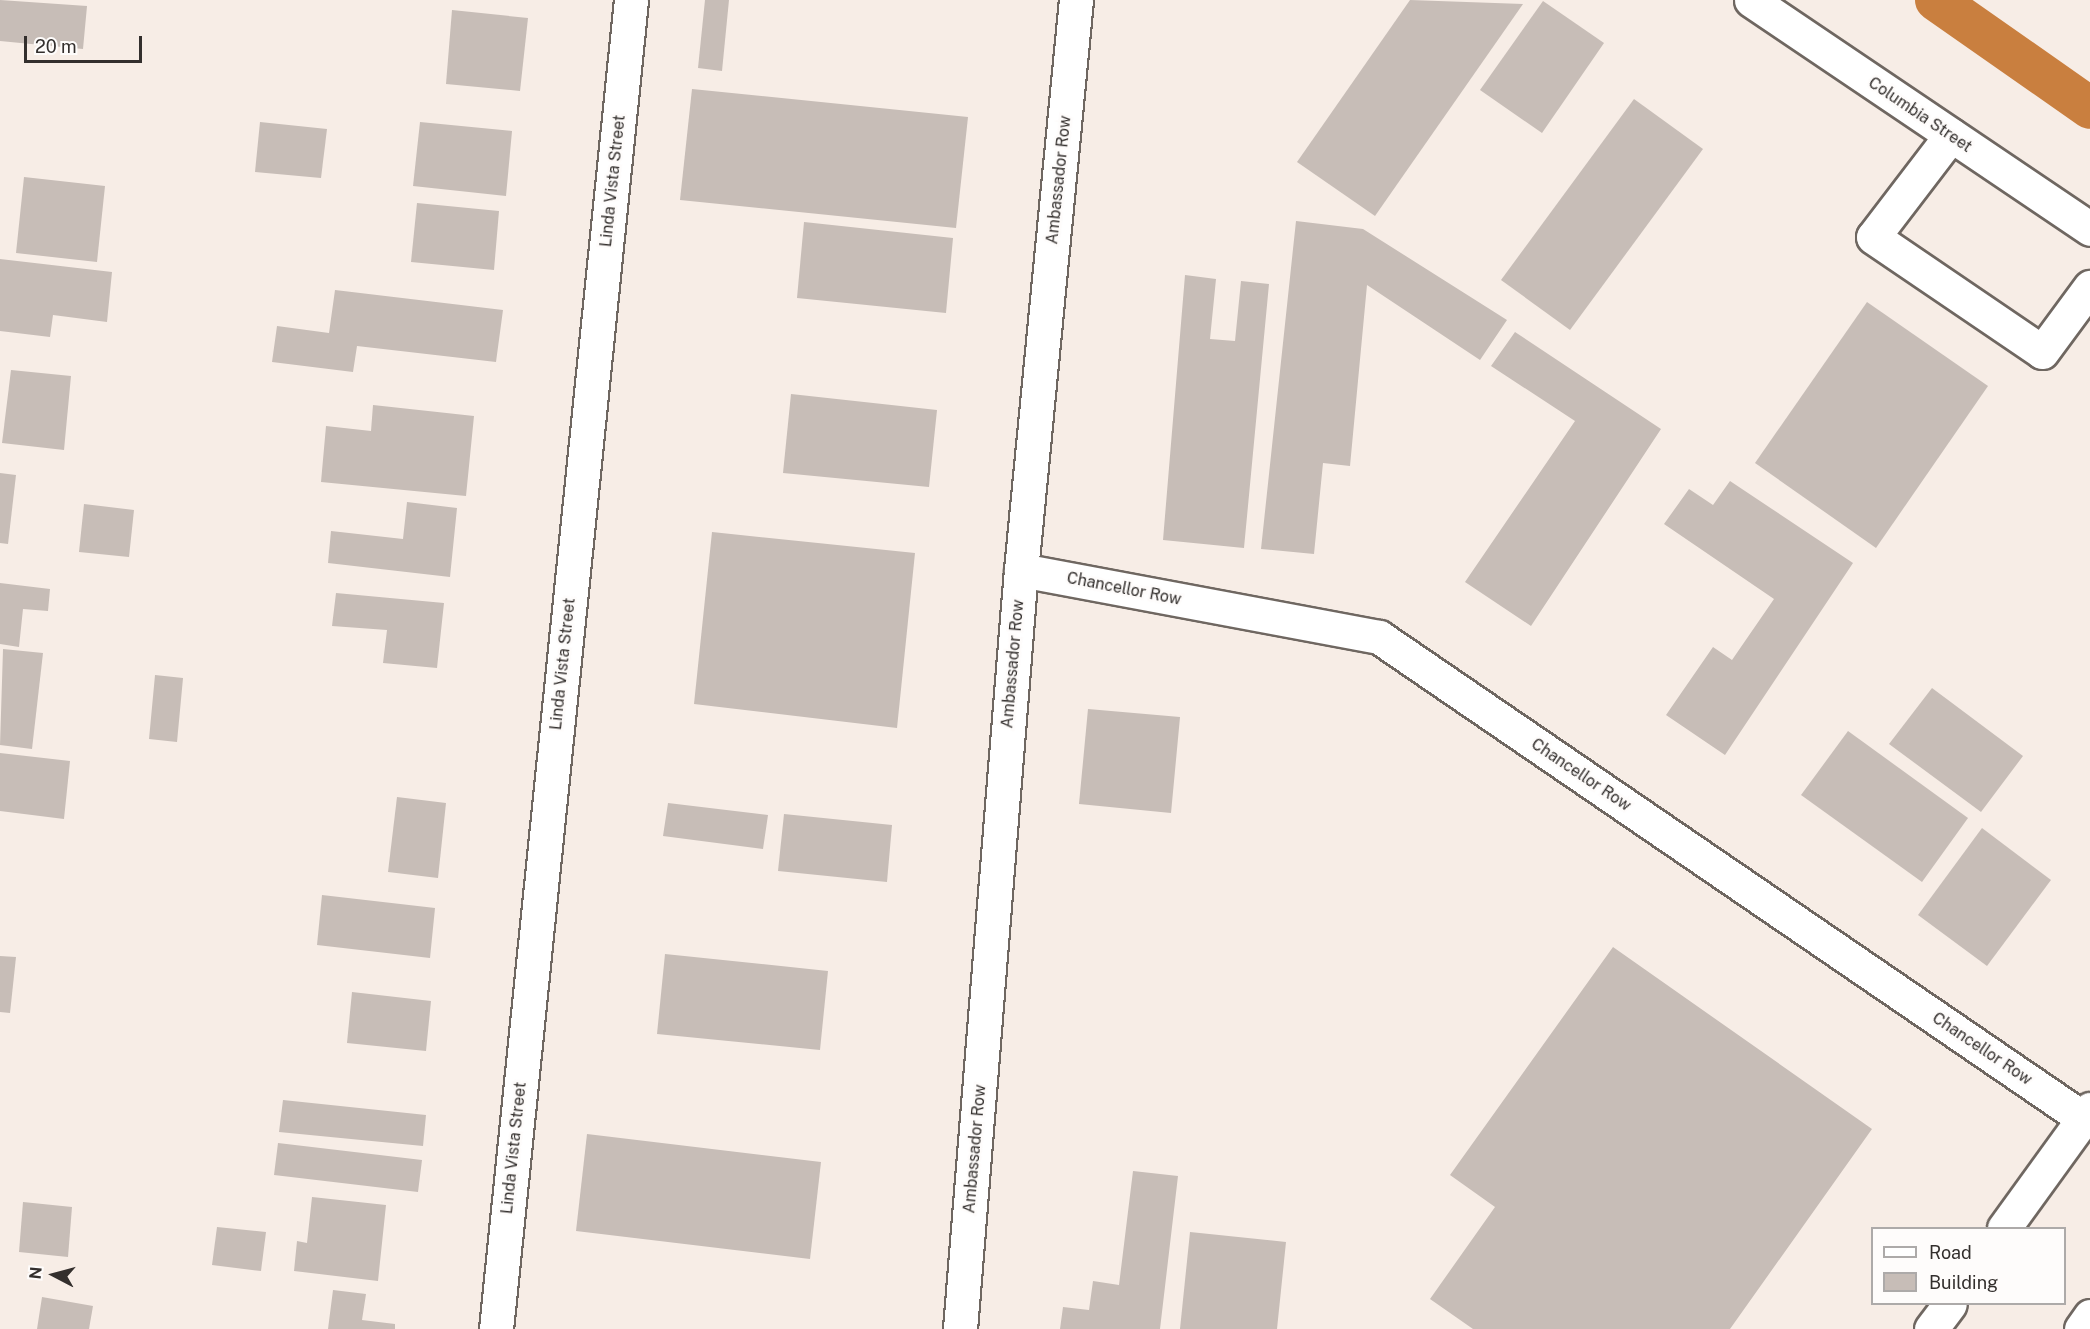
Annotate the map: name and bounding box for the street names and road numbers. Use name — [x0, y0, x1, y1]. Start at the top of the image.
street label: Columbia Street — [1865, 73, 1975, 157]
street label: Linda Vista Street — [596, 114, 630, 248]
street label: Ambassador Row — [1043, 115, 1075, 245]
street label: Chancellor Row — [1065, 568, 1183, 610]
street label: Linda Vista Street — [546, 597, 580, 731]
street label: Ambassador Row — [998, 599, 1028, 729]
street label: Chancellor Row — [1527, 735, 1635, 815]
street label: Chancellor Row — [1928, 1009, 2036, 1089]
street label: Linda Vista Street — [497, 1081, 531, 1215]
street label: Ambassador Row — [960, 1084, 990, 1214]

